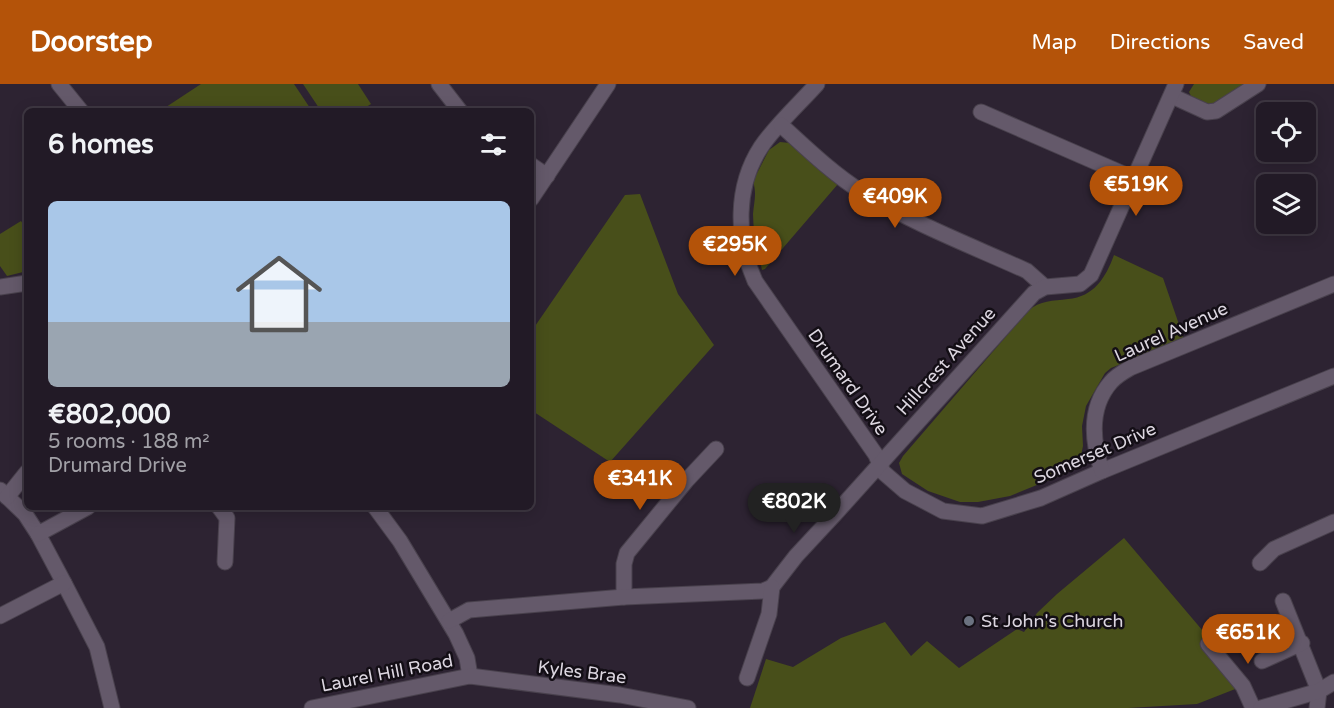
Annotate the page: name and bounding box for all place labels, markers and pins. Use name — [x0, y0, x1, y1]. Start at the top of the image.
pin: €519K — [1094, 166, 1178, 217]
pin: €409K — [853, 178, 937, 229]
pin: €295K — [693, 226, 777, 277]
pin: €341K — [598, 460, 682, 511]
pin: €802K — [752, 483, 836, 534]
place label: St John's Church — [981, 610, 1123, 632]
marker: St John's Church — [962, 614, 976, 628]
pin: €651K — [1206, 614, 1290, 665]

